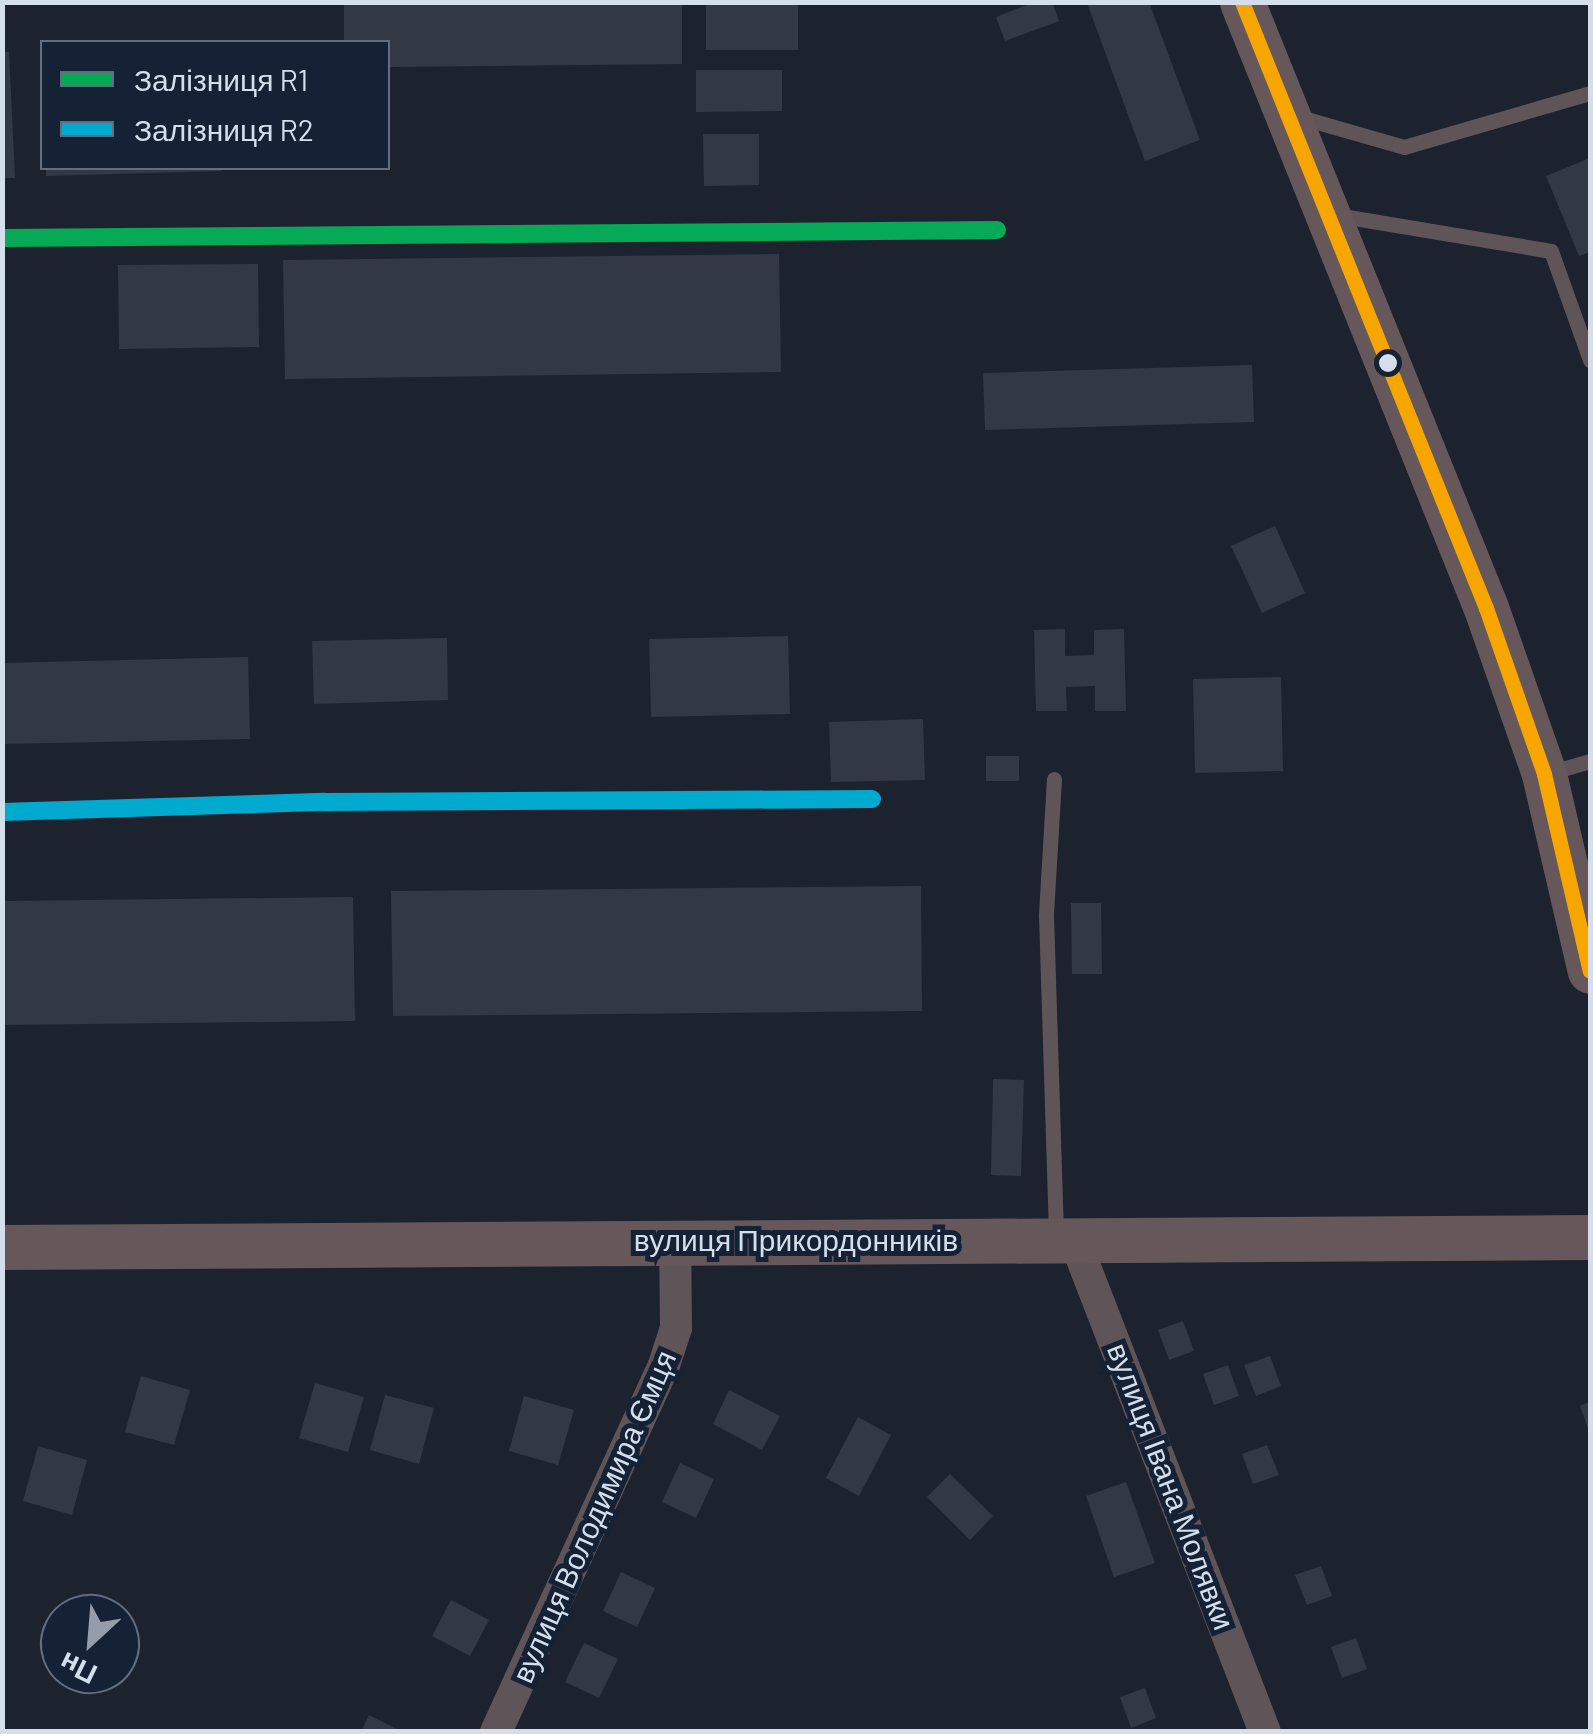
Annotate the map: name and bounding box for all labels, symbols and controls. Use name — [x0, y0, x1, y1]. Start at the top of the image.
legend — [40, 40, 390, 170]
text: Залізниця R1 — [134, 61, 308, 97]
text: Залізниця R2 — [134, 111, 314, 147]
unlabelled marker — [1378, 353, 1398, 373]
street label: вулиця Прикордонників — [634, 1221, 958, 1257]
street label: вулиця Івана Молявки — [1101, 1338, 1243, 1634]
street label: вулиця Володимира Ємця — [503, 1344, 683, 1688]
north arrow — [40, 1594, 140, 1694]
text: Пн — [54, 1646, 102, 1693]

